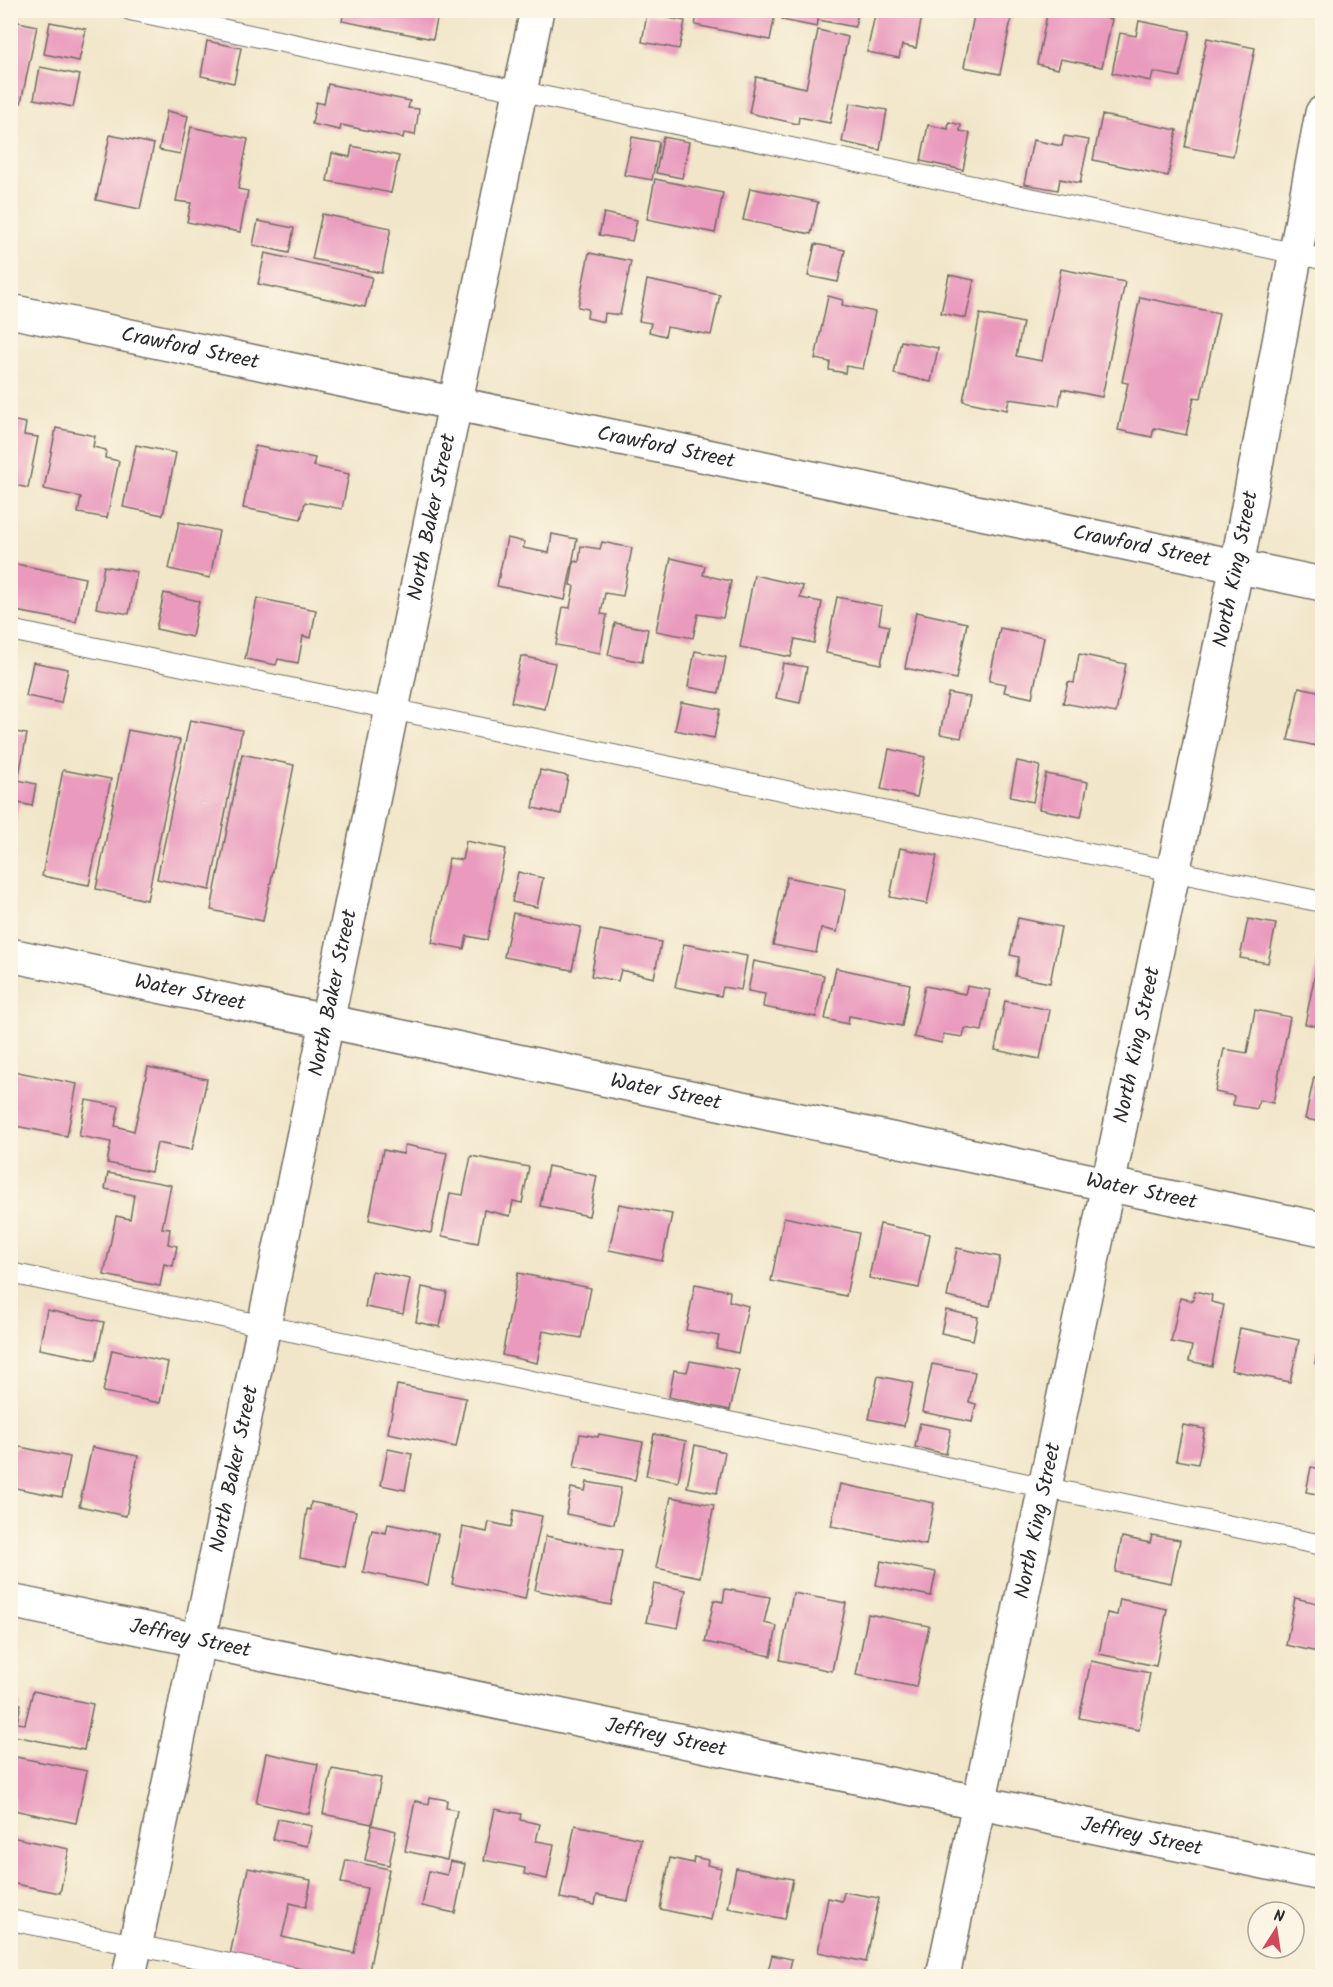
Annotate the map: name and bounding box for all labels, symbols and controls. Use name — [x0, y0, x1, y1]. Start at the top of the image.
street label: Crawford Street — [118, 318, 263, 379]
street label: Crawford Street — [594, 417, 739, 478]
street label: North Baker Street — [398, 430, 465, 604]
street label: North King Street — [1204, 487, 1267, 650]
street label: Crawford Street — [1070, 516, 1215, 577]
street label: North Baker Street — [300, 906, 367, 1079]
street label: North King Street — [1105, 963, 1170, 1126]
street label: Water Street — [132, 965, 249, 1020]
street label: Water Street — [607, 1064, 725, 1120]
street label: Water Street — [1083, 1164, 1201, 1219]
street label: North Baker Street — [201, 1382, 268, 1555]
street label: North King Street — [1006, 1439, 1070, 1602]
street label: Jeffrey Street — [127, 1610, 255, 1667]
street label: Jeffrey Street — [602, 1709, 730, 1766]
street label: Jeffrey Street — [1078, 1808, 1206, 1865]
north arrow — [1246, 1900, 1306, 1960]
text: N — [1271, 1904, 1286, 1930]

